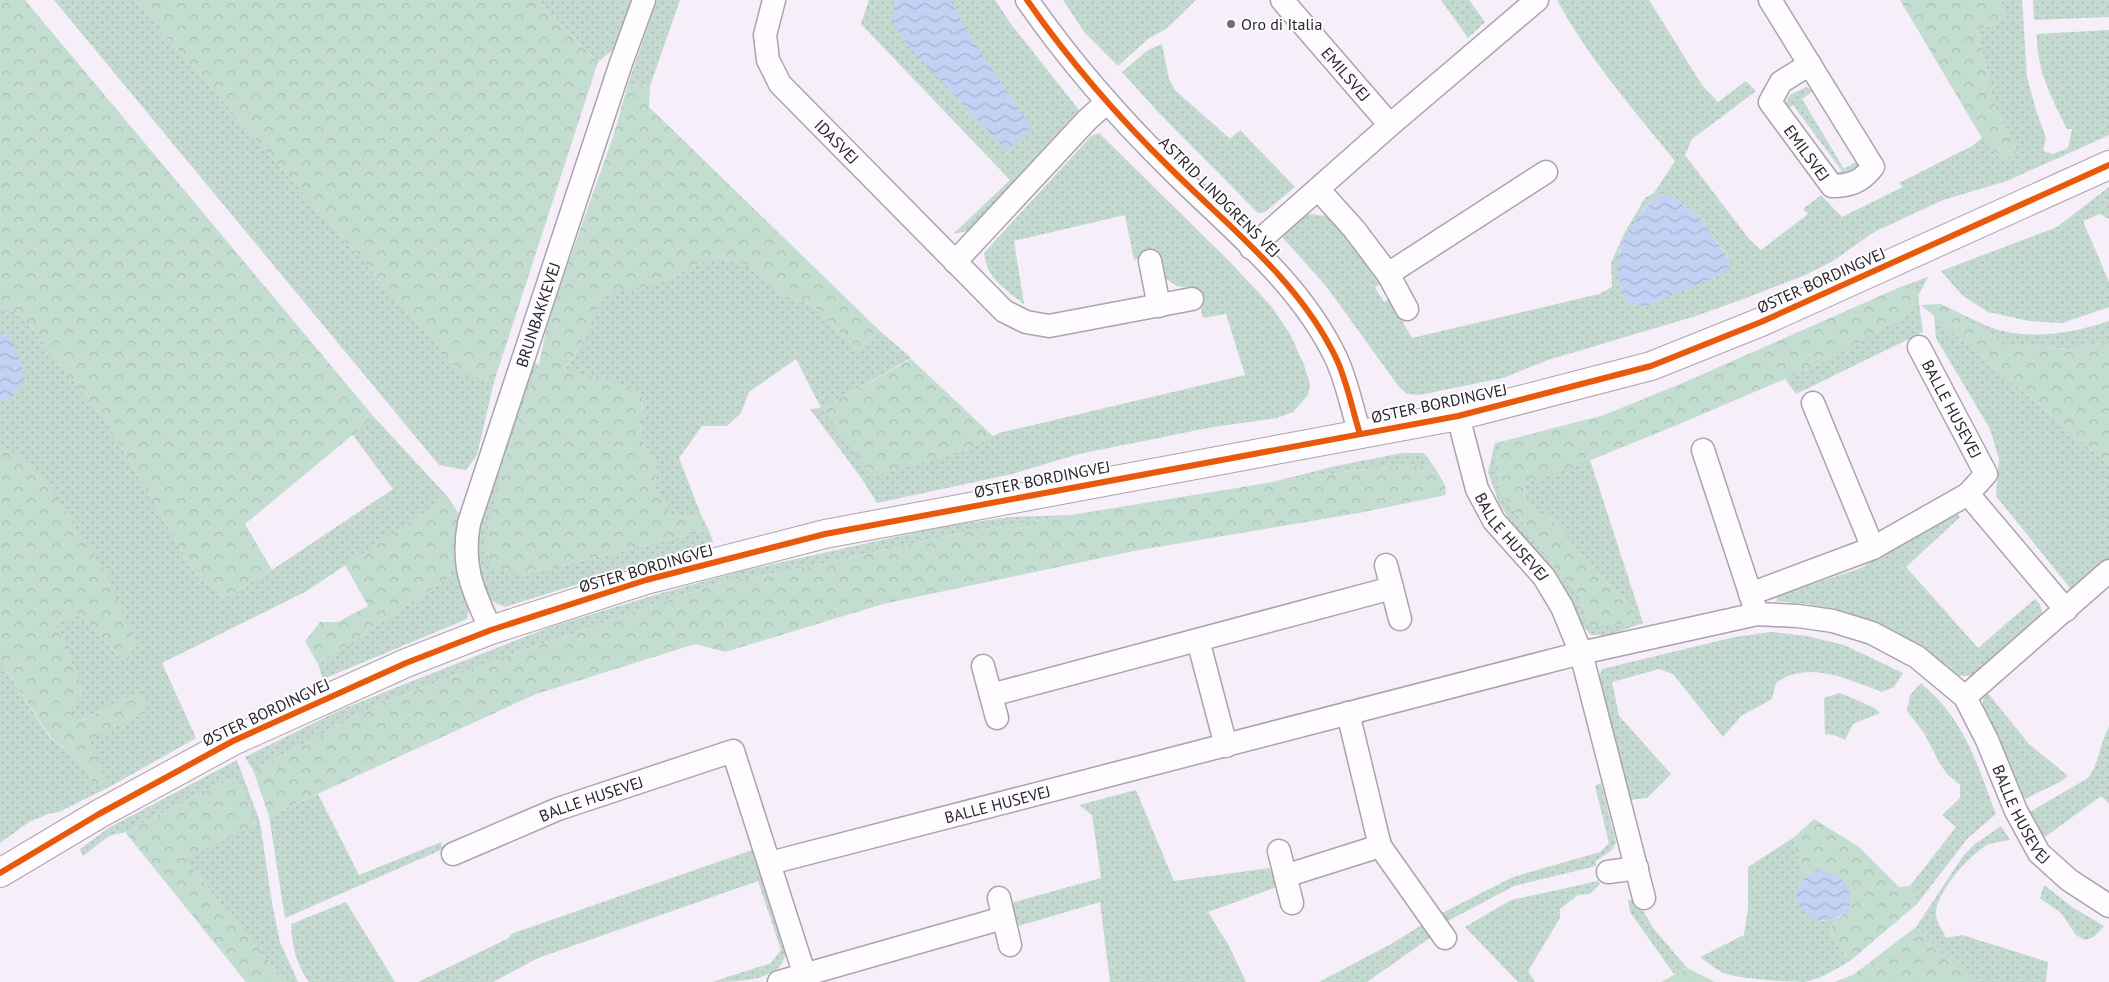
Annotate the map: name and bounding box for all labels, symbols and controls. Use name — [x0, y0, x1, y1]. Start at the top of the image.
place label: Oro di Italia — [1241, 14, 1322, 34]
marker: Oro di Italia — [1225, 18, 1237, 30]
street label: EMILSVEJ — [1317, 43, 1375, 105]
street label: IDASVEJ — [810, 115, 863, 168]
street label: EMILSVEJ — [1780, 121, 1834, 185]
street label: ASTRID LINDGRENS VEJ — [1155, 132, 1285, 262]
street label: ØSTER BORDINGVEJ — [1754, 243, 1888, 317]
street label: BRUNBAKKEVEJ — [511, 260, 564, 370]
street label: BALLE HUSEVEJ — [1918, 356, 1986, 462]
street label: ØSTER BORDINGVEJ — [1369, 379, 1509, 427]
street label: ØSTER BORDINGVEJ — [972, 456, 1112, 502]
street label: BALLE HUSEVEJ — [1471, 489, 1554, 584]
street label: ØSTER BORDINGVEJ — [577, 539, 715, 597]
street label: ØSTER BORDINGVEJ — [199, 674, 333, 750]
street label: BALLE HUSEVEJ — [1988, 762, 2054, 868]
street label: BALLE HUSEVEJ — [536, 771, 646, 826]
street label: BALLE HUSEVEJ — [942, 781, 1053, 827]

